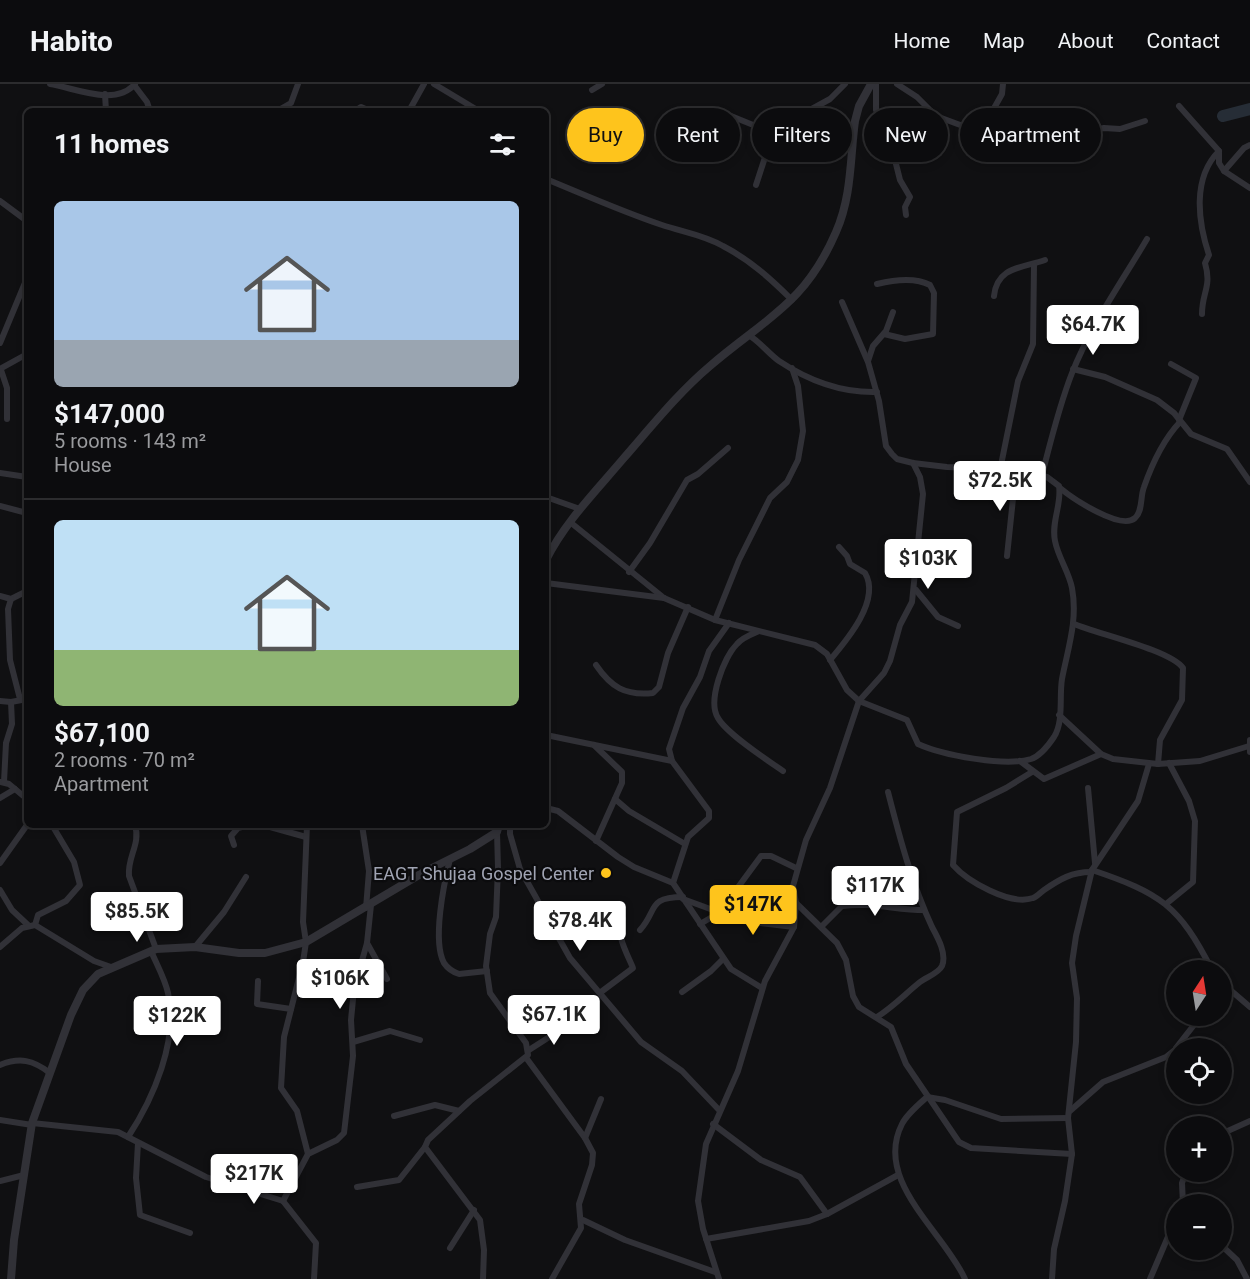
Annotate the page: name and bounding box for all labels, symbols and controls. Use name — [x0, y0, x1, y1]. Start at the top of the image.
text: Habito — [30, 25, 113, 58]
text: Home — [894, 29, 950, 53]
text: Map — [983, 29, 1025, 53]
text: About — [1058, 29, 1114, 53]
text: Contact — [1147, 29, 1220, 53]
chip: Buy — [567, 108, 644, 162]
chip: Rent — [656, 108, 740, 162]
chip: Filters — [752, 108, 852, 162]
chip: New — [864, 108, 948, 162]
chip: Apartment — [960, 108, 1101, 162]
icon: filters — [486, 128, 519, 161]
text: 11 homes — [54, 129, 169, 159]
icon: home — [233, 240, 341, 348]
pin: $64.7K — [1044, 305, 1142, 356]
text: $64.7K — [1061, 312, 1125, 336]
text: $147,000 — [54, 399, 165, 429]
text: 5 rooms · 143 m² — [54, 429, 206, 453]
text: House — [54, 453, 112, 477]
pin: $72.5K — [951, 461, 1049, 512]
text: $72.5K — [968, 468, 1032, 492]
pin: $103K — [886, 539, 970, 590]
text: $103K — [899, 546, 957, 570]
icon: home — [233, 559, 341, 667]
text: $67,100 — [54, 718, 150, 748]
text: 2 rooms · 70 m² — [54, 748, 195, 772]
text: Apartment — [54, 772, 149, 796]
place label: EAGT Shujaa Gospel Center — [373, 863, 594, 884]
marker: EAGT Shujaa Gospel Center — [599, 866, 613, 880]
pin: $117K — [833, 866, 917, 917]
text: $117K — [846, 873, 904, 897]
pin: $147K — [711, 885, 795, 936]
pin: $85.5K — [88, 892, 186, 943]
text: $147K — [724, 892, 782, 916]
text: $85.5K — [105, 899, 169, 923]
pin: $78.4K — [531, 901, 629, 952]
text: $78.4K — [548, 908, 612, 932]
pin: $106K — [298, 959, 382, 1010]
north arrow — [1166, 960, 1232, 1026]
map controls — [1166, 960, 1232, 1260]
text: $106K — [311, 966, 369, 990]
pin: $67.1K — [505, 995, 603, 1046]
pin: $122K — [135, 996, 219, 1047]
text: $67.1K — [522, 1002, 586, 1026]
text: $122K — [148, 1003, 206, 1027]
button: locate — [1166, 1038, 1232, 1104]
button: + — [1166, 1116, 1232, 1182]
pin: $217K — [212, 1154, 296, 1205]
text: $217K — [225, 1161, 283, 1185]
button: − — [1166, 1194, 1232, 1260]

